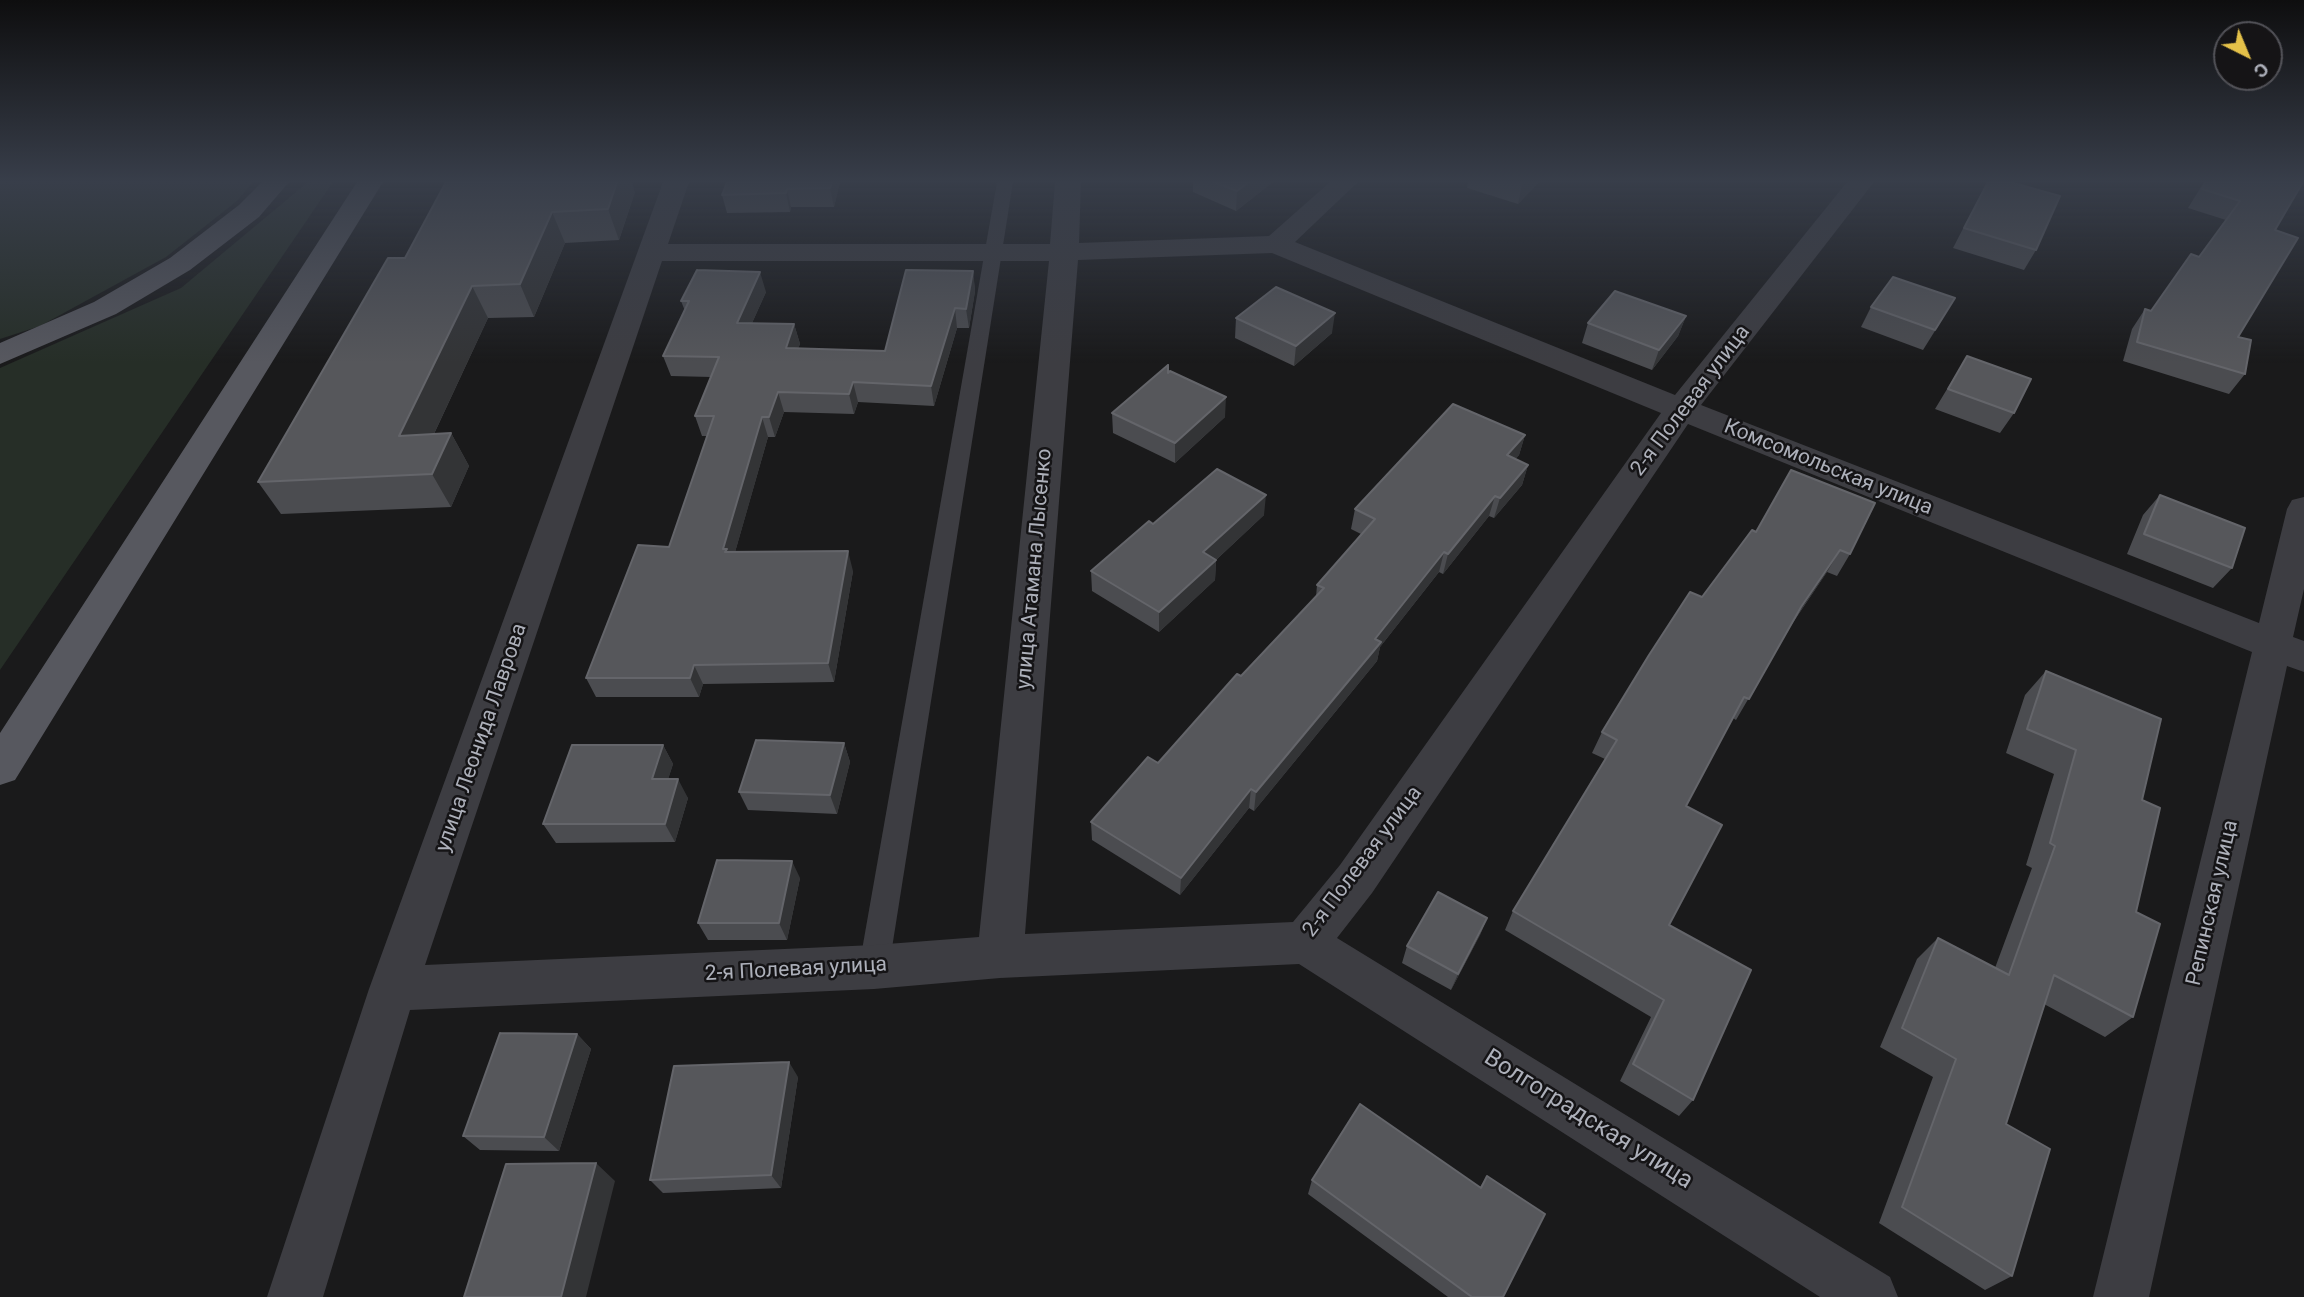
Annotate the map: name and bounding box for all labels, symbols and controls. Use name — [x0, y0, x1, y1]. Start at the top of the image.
north arrow — [2213, 21, 2283, 91]
text: С — [2249, 58, 2274, 83]
street label: 2-я Полевая улица — [1626, 321, 1756, 481]
street label: Комсомольская улица — [1720, 415, 1936, 521]
street label: улица Атамана Лысенко — [1012, 448, 1058, 690]
street label: улица Леонида Лаврова — [431, 620, 533, 856]
street label: 2-я Полевая улица — [1298, 782, 1428, 942]
street label: Репинская улица — [2182, 818, 2244, 988]
street label: 2-я Полевая улица — [704, 953, 888, 987]
street label: Волгоградская улица — [1478, 1044, 1698, 1196]

